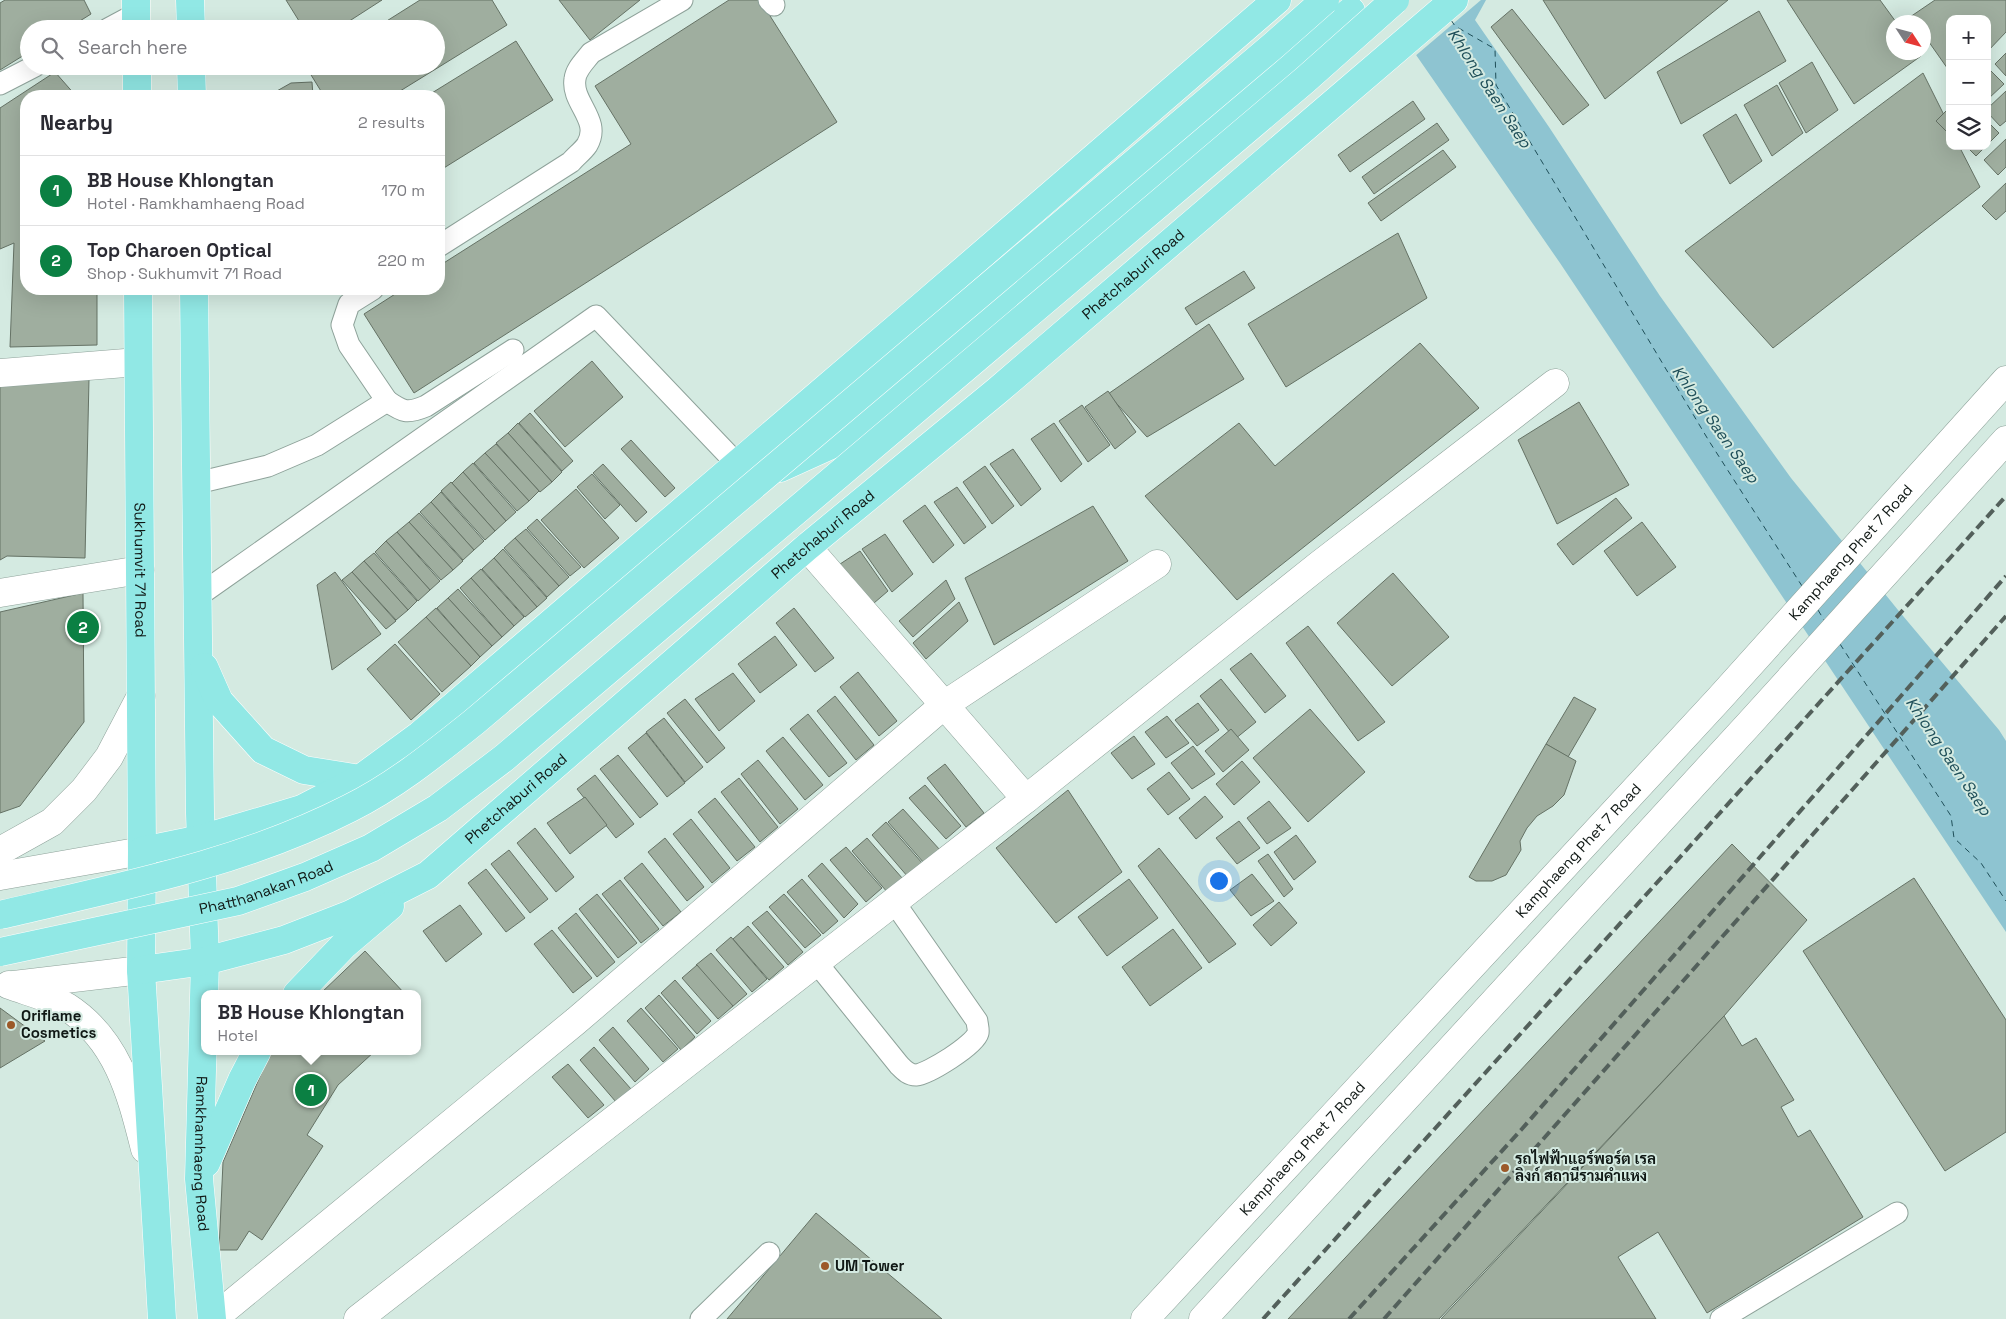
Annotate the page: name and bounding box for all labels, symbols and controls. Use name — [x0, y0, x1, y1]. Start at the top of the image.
north arrow — [1886, 15, 1931, 60]
map controls — [1946, 15, 1991, 150]
button: + — [1946, 15, 1991, 60]
search box — [20, 20, 445, 75]
water label: Khlong Saen Saep — [1443, 25, 1536, 153]
icon: search — [38, 34, 66, 62]
text: Search here — [78, 35, 188, 60]
button: − — [1946, 60, 1991, 105]
button: layers — [1946, 105, 1991, 150]
text: Nearby — [40, 109, 113, 136]
text: 2 results — [358, 112, 425, 133]
text: BB House Khlongtan — [87, 168, 274, 193]
text: 1 — [52, 180, 60, 201]
text: 170 m — [381, 180, 425, 201]
text: Hotel · Ramkhamhaeng Road — [87, 193, 305, 214]
street label: Phetchaburi Road — [1078, 225, 1188, 323]
text: Top Charoen Optical — [87, 238, 272, 263]
text: 2 — [51, 250, 61, 271]
text: 220 m — [378, 250, 425, 271]
text: Shop · Sukhumvit 71 Road — [87, 263, 282, 284]
water label: Khlong Saen Saep — [1667, 362, 1764, 488]
street label: Kamphaeng Phet 7 Road — [1784, 480, 1916, 624]
street label: Phetchaburi Road — [767, 485, 878, 583]
street label: Sukhumvit 71 Road — [131, 502, 150, 638]
pin: 2 — [67, 608, 99, 646]
water label: Khlong Saen Saep — [1901, 693, 1996, 820]
street label: Phetchaburi Road — [461, 749, 571, 848]
street label: Kamphaeng Phet 7 Road — [1511, 779, 1645, 922]
street label: Phatthanakan Road — [197, 856, 336, 918]
your location — [1206, 868, 1232, 894]
popup — [201, 990, 421, 1055]
text: BB House Khlongtan — [217, 1000, 405, 1025]
place label: Oriflame Cosmetics — [21, 1006, 97, 1042]
marker: Oriflame Cosmetics — [5, 1019, 17, 1031]
text: Hotel — [217, 1025, 258, 1046]
pin: 1 — [295, 1071, 327, 1109]
street label: Ramkhamhaeng Road — [190, 1076, 214, 1232]
street label: Kamphaeng Phet 7 Road — [1235, 1077, 1369, 1220]
place label: รถไฟฟ้าแอร์พอร์ต เรล ลิงก์ สถานีรามคำแหง — [1515, 1149, 1656, 1185]
marker: รถไฟฟ้าแอร์พอร์ต เรล ลิงก์ สถานีรามคำแหง — [1499, 1162, 1511, 1174]
place label: UM Tower — [835, 1256, 905, 1275]
marker: UM Tower — [819, 1260, 831, 1272]

